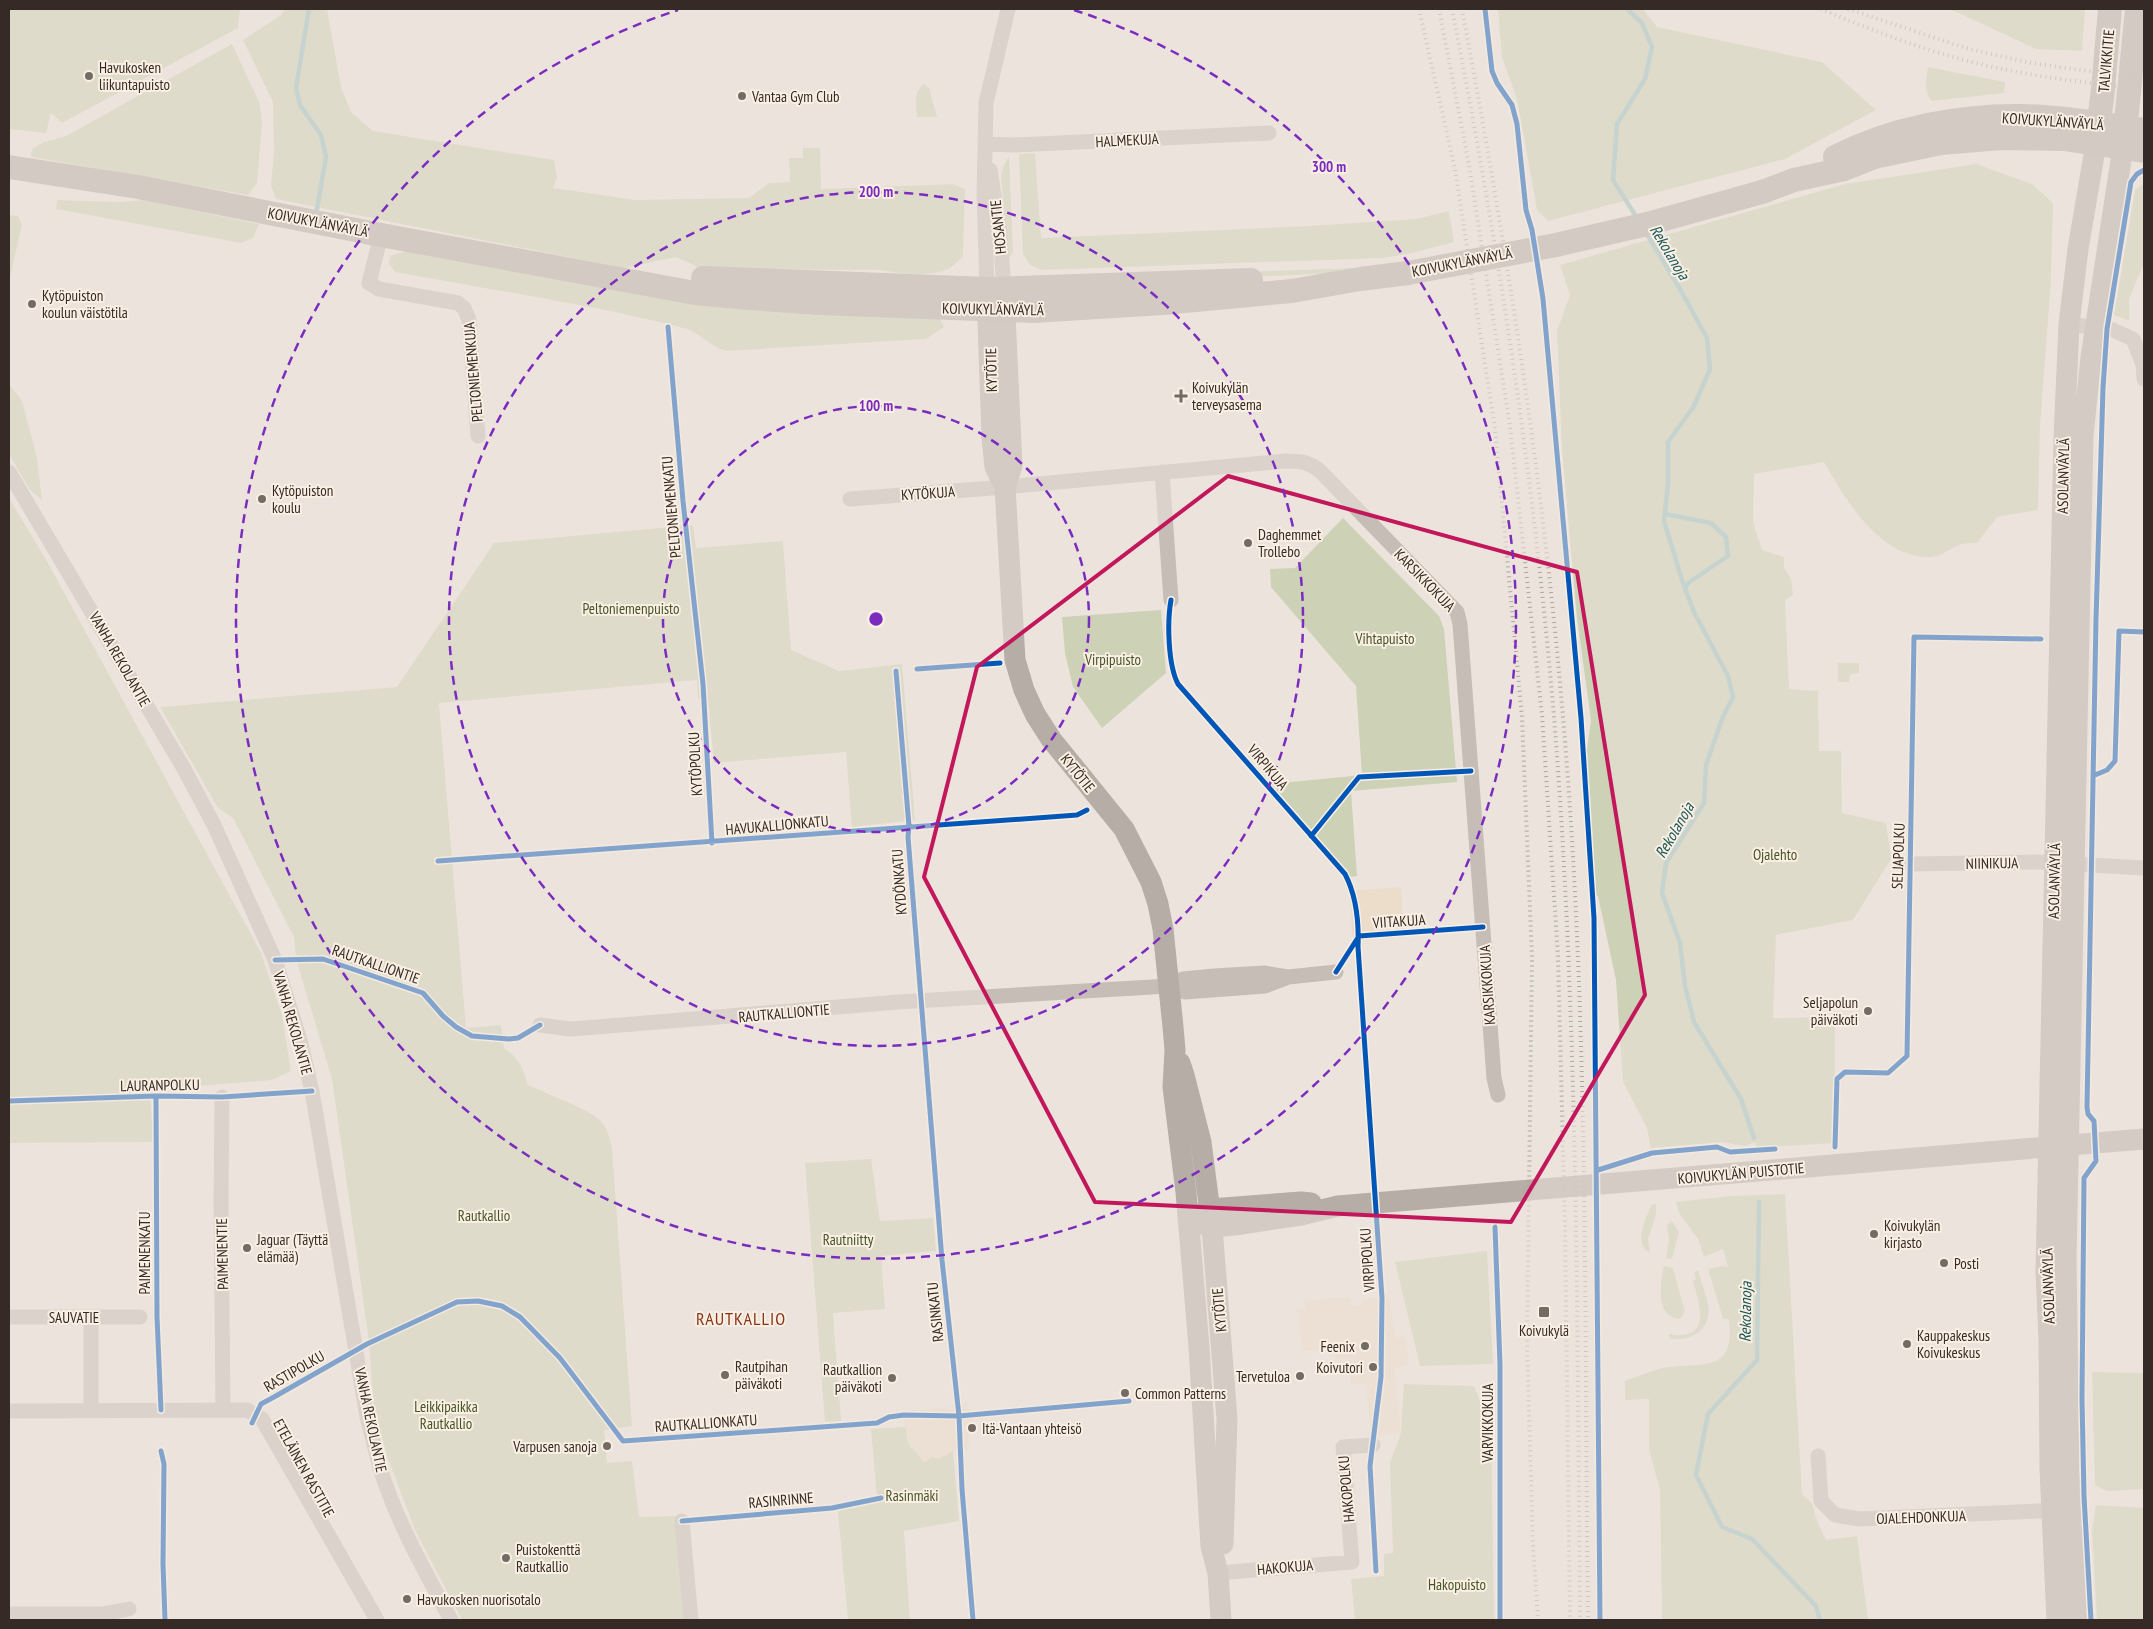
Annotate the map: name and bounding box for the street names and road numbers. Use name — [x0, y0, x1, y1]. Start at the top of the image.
street label: TALVIKKITIE — [2094, 29, 2118, 93]
street label: KOIVUKYLÄNVÄYLÄ — [2002, 108, 2105, 134]
street label: HALMEKUJA — [1095, 129, 1160, 151]
street label: HOSANTIE — [986, 199, 1010, 255]
street label: KOIVUKYLÄNVÄYLÄ — [266, 203, 371, 241]
street label: KOIVUKYLÄNVÄYLÄ — [1410, 243, 1515, 281]
street label: KOIVUKYLÄNVÄYLÄ — [942, 299, 1045, 319]
street label: PELTONIEMENKUJA — [459, 320, 487, 423]
street label: KYTÖTIE — [981, 348, 1001, 392]
street label: ASOLANVÄYLÄ — [2053, 437, 2073, 514]
street label: PELTONIEMENKATU — [657, 455, 685, 559]
street label: KYTÖKUJA — [900, 482, 956, 504]
street label: KARSIKKOKUJA — [1390, 545, 1460, 616]
street label: VANHA REKOLANTIE — [85, 607, 155, 710]
street label: KYTÖPOLKU — [684, 731, 706, 797]
street label: VIRPIKUJA — [1243, 740, 1293, 794]
street label: KYTÖTIE — [1057, 750, 1099, 796]
street label: HAVUKALLIONKATU — [725, 811, 829, 839]
street label: SELJAPOLKU — [1887, 823, 1909, 889]
street label: ASOLANVÄYLÄ — [2044, 842, 2064, 919]
street label: KYDÖNKATU — [887, 848, 911, 916]
street label: NIINIKUJA — [1966, 853, 2019, 873]
street label: VIITAKUJA — [1371, 910, 1427, 932]
street label: RAUTKALLIONTIE — [330, 940, 422, 988]
street label: KARSIKKOKUJA — [1475, 944, 1499, 1026]
street label: VANHA REKOLANTIE — [269, 968, 317, 1077]
street label: RAUTKALLIONTIE — [738, 1000, 830, 1026]
street label: LAURANPOLKU — [120, 1075, 200, 1095]
street label: KOIVUKYLÄN PUISTOTIE — [1677, 1158, 1805, 1188]
street label: PAIMENENKATU — [135, 1212, 154, 1294]
street label: PAIMENENTIE — [212, 1218, 232, 1290]
street label: VIRPIPOLKU — [1355, 1227, 1379, 1294]
street label: ASOLANVÄYLÄ — [2037, 1247, 2059, 1324]
street label: RASINKATU — [922, 1281, 948, 1343]
street label: KYTÖTIE — [1208, 1287, 1230, 1333]
street label: SAUVATIE — [49, 1308, 99, 1327]
street label: RASTIPOLKU — [260, 1346, 328, 1396]
street label: VANHA REKOLANTIE — [350, 1365, 391, 1474]
street label: VARVIKKOKUJA — [1478, 1383, 1497, 1464]
street label: RAUTKALLIONKATU — [654, 1410, 758, 1436]
street label: ETELÄINEN RASTITIE — [269, 1416, 339, 1520]
street label: HAKOPOLKU — [1334, 1455, 1358, 1523]
street label: RASINRINNE — [748, 1488, 814, 1512]
street label: OJALEHDONKUJA — [1876, 1506, 1967, 1528]
street label: HAKOKUJA — [1256, 1555, 1315, 1579]

